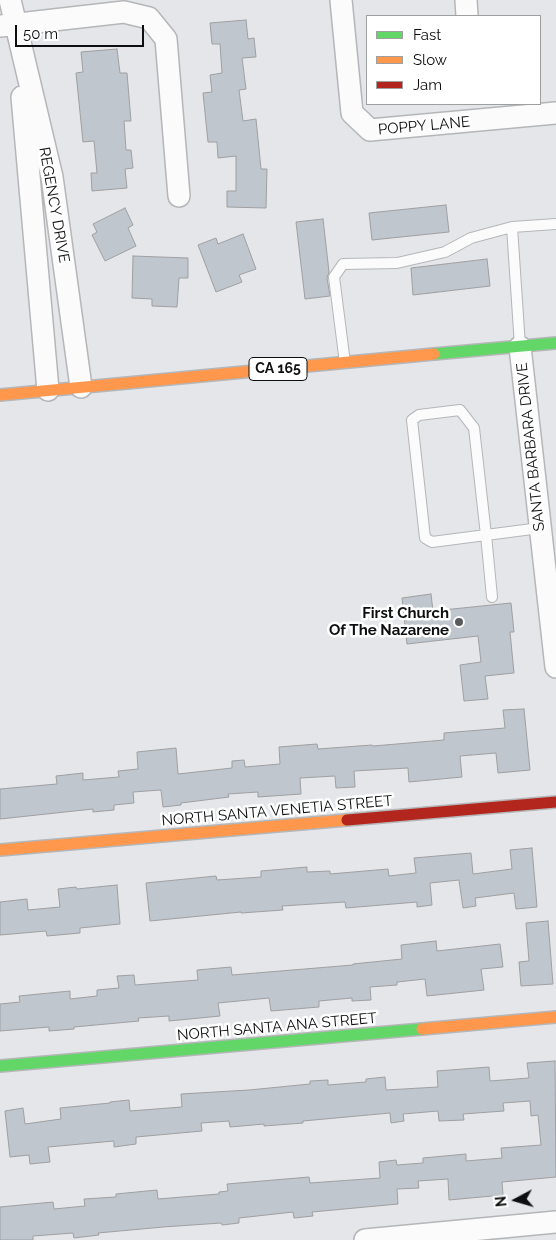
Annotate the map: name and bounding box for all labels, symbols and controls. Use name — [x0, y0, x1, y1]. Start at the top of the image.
scale bar — [18, 15, 146, 47]
legend — [366, 15, 541, 105]
text: 50 m — [23, 25, 58, 43]
text: Fast — [413, 26, 441, 44]
text: Slow — [413, 51, 447, 69]
text: Jam — [413, 76, 442, 94]
street label: POPPY LANE — [377, 113, 471, 139]
street label: REGENCY DRIVE — [35, 146, 73, 264]
road number: CA 165 — [249, 358, 307, 380]
street label: SANTA BARBARA DRIVE — [513, 362, 549, 532]
place label: First Church Of The Nazarene — [329, 604, 449, 639]
marker: First Church Of The Nazarene — [453, 616, 465, 628]
street label: NORTH SANTA VENETIA STREET — [161, 792, 393, 830]
street label: NORTH SANTA ANA STREET — [176, 1009, 378, 1045]
north arrow — [491, 1175, 541, 1225]
text: N — [493, 1195, 510, 1208]

